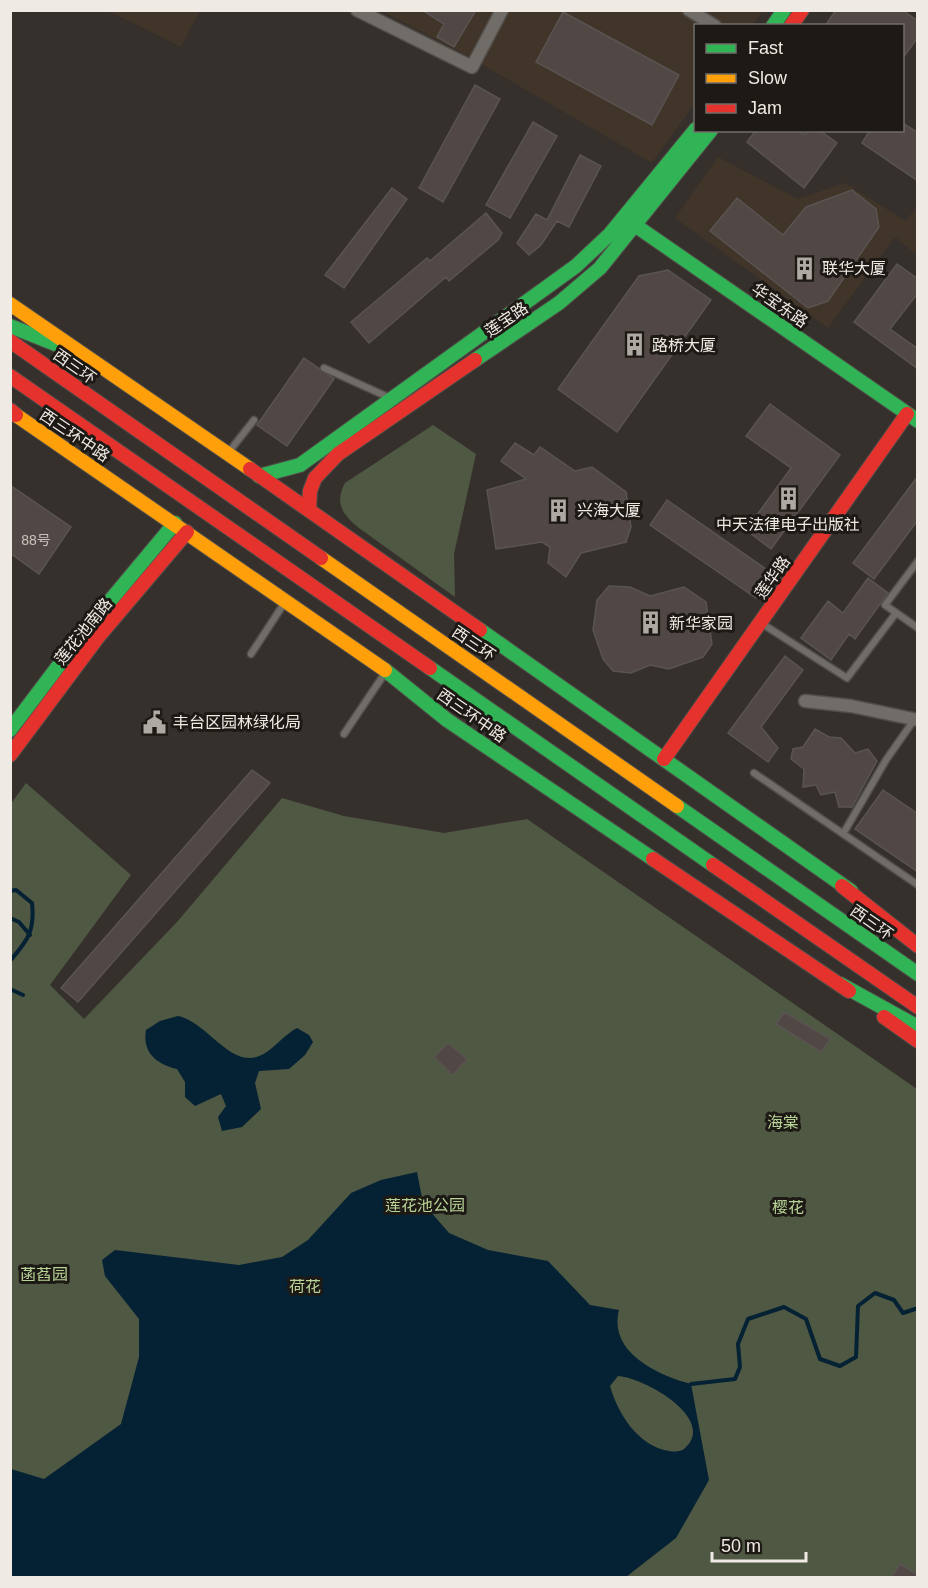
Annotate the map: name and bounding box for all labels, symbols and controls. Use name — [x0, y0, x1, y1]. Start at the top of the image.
legend — [694, 24, 904, 132]
text: Fast — [748, 38, 783, 58]
text: Slow — [748, 68, 788, 88]
text: Jam — [748, 98, 782, 118]
building icon: 联华大厦 — [791, 255, 817, 281]
place label: 联华大厦 — [822, 260, 886, 277]
street label: 华宝东路 — [749, 280, 811, 331]
street label: 莲宝路 — [482, 299, 531, 340]
building icon: 路桥大厦 — [621, 332, 647, 358]
place label: 路桥大厦 — [652, 337, 716, 354]
street label: 西三环 — [50, 346, 99, 387]
street label: 西三环中路 — [37, 406, 113, 465]
building icon: 中天法律电子出版社 — [775, 486, 801, 512]
building icon: 兴海大厦 — [546, 497, 572, 523]
place label: 兴海大厦 — [577, 502, 641, 519]
place label: 中天法律电子出版社 — [716, 516, 860, 533]
house number: 88号 — [21, 532, 51, 548]
street label: 莲华路 — [752, 553, 793, 602]
street label: 莲花池南路 — [52, 595, 115, 668]
building icon: 新华家园 — [638, 610, 664, 636]
place label: 新华家园 — [669, 615, 733, 632]
street label: 西三环 — [449, 623, 498, 664]
street label: 西三环中路 — [434, 685, 509, 745]
public building icon: 丰台区园林绿化局 — [142, 709, 168, 735]
place label: 丰台区园林绿化局 — [173, 714, 301, 731]
street label: 西三环 — [847, 902, 896, 943]
park label: 海棠 — [767, 1114, 799, 1131]
park label: 莲花池公园 — [385, 1197, 465, 1214]
park label: 樱花 — [772, 1199, 804, 1216]
park label: 菡萏园 — [20, 1266, 68, 1283]
park label: 荷花 — [289, 1278, 321, 1295]
scale bar — [712, 1525, 806, 1563]
text: 50 m — [721, 1536, 761, 1556]

